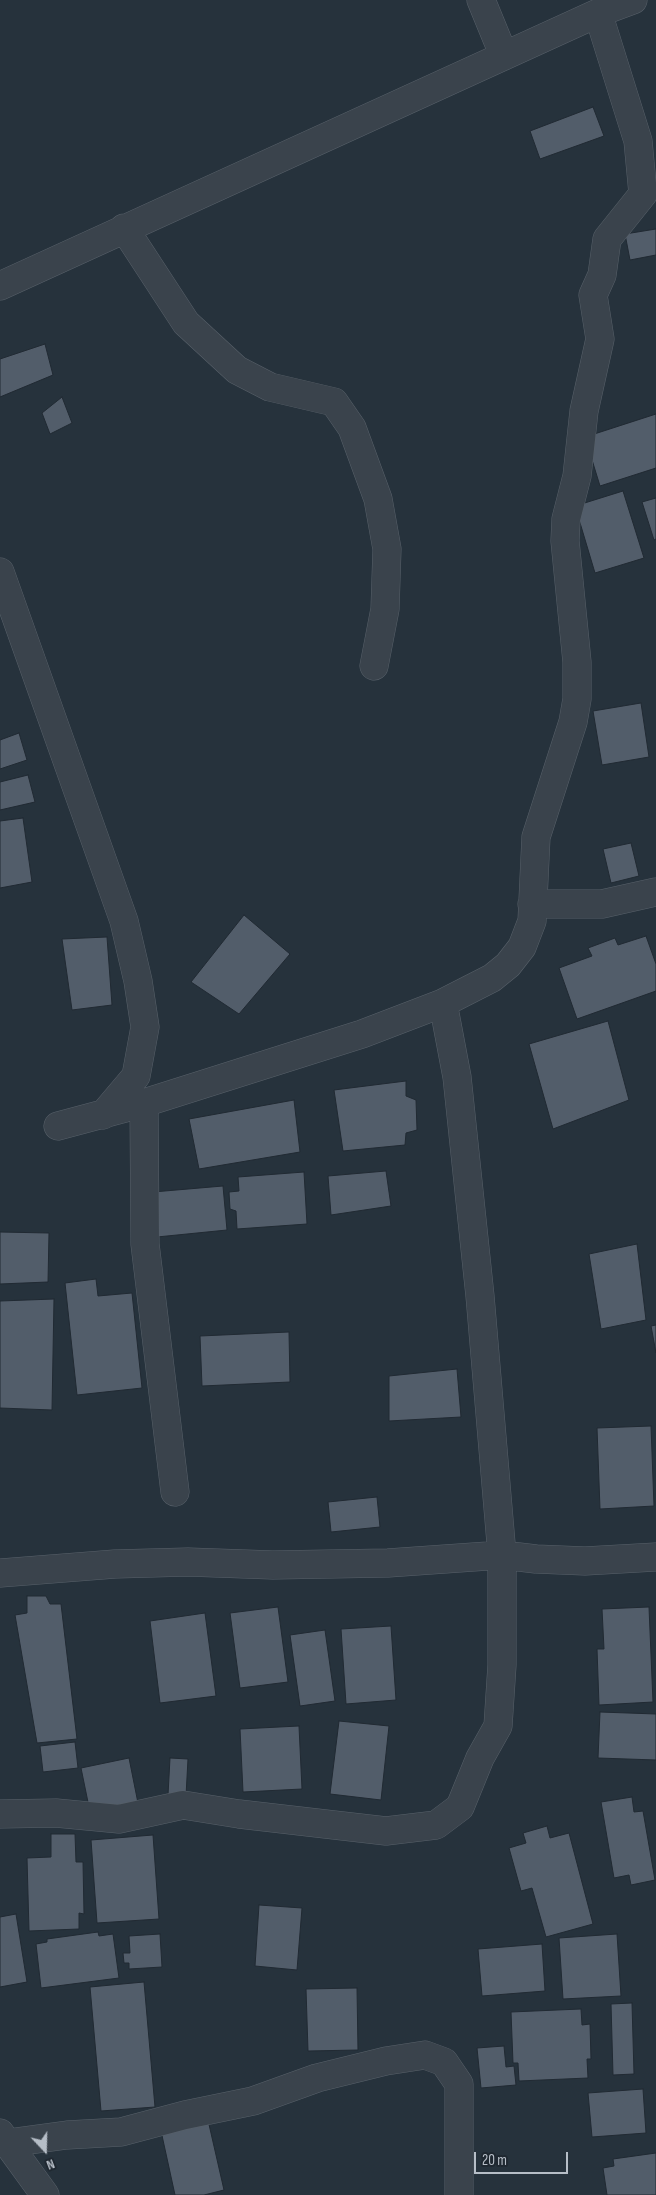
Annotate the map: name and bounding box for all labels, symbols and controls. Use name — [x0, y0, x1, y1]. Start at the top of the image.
north arrow — [20, 2125, 70, 2175]
scale bar — [476, 2142, 570, 2174]
text: 20 m — [482, 2151, 507, 2170]
text: N — [44, 2155, 57, 2174]

